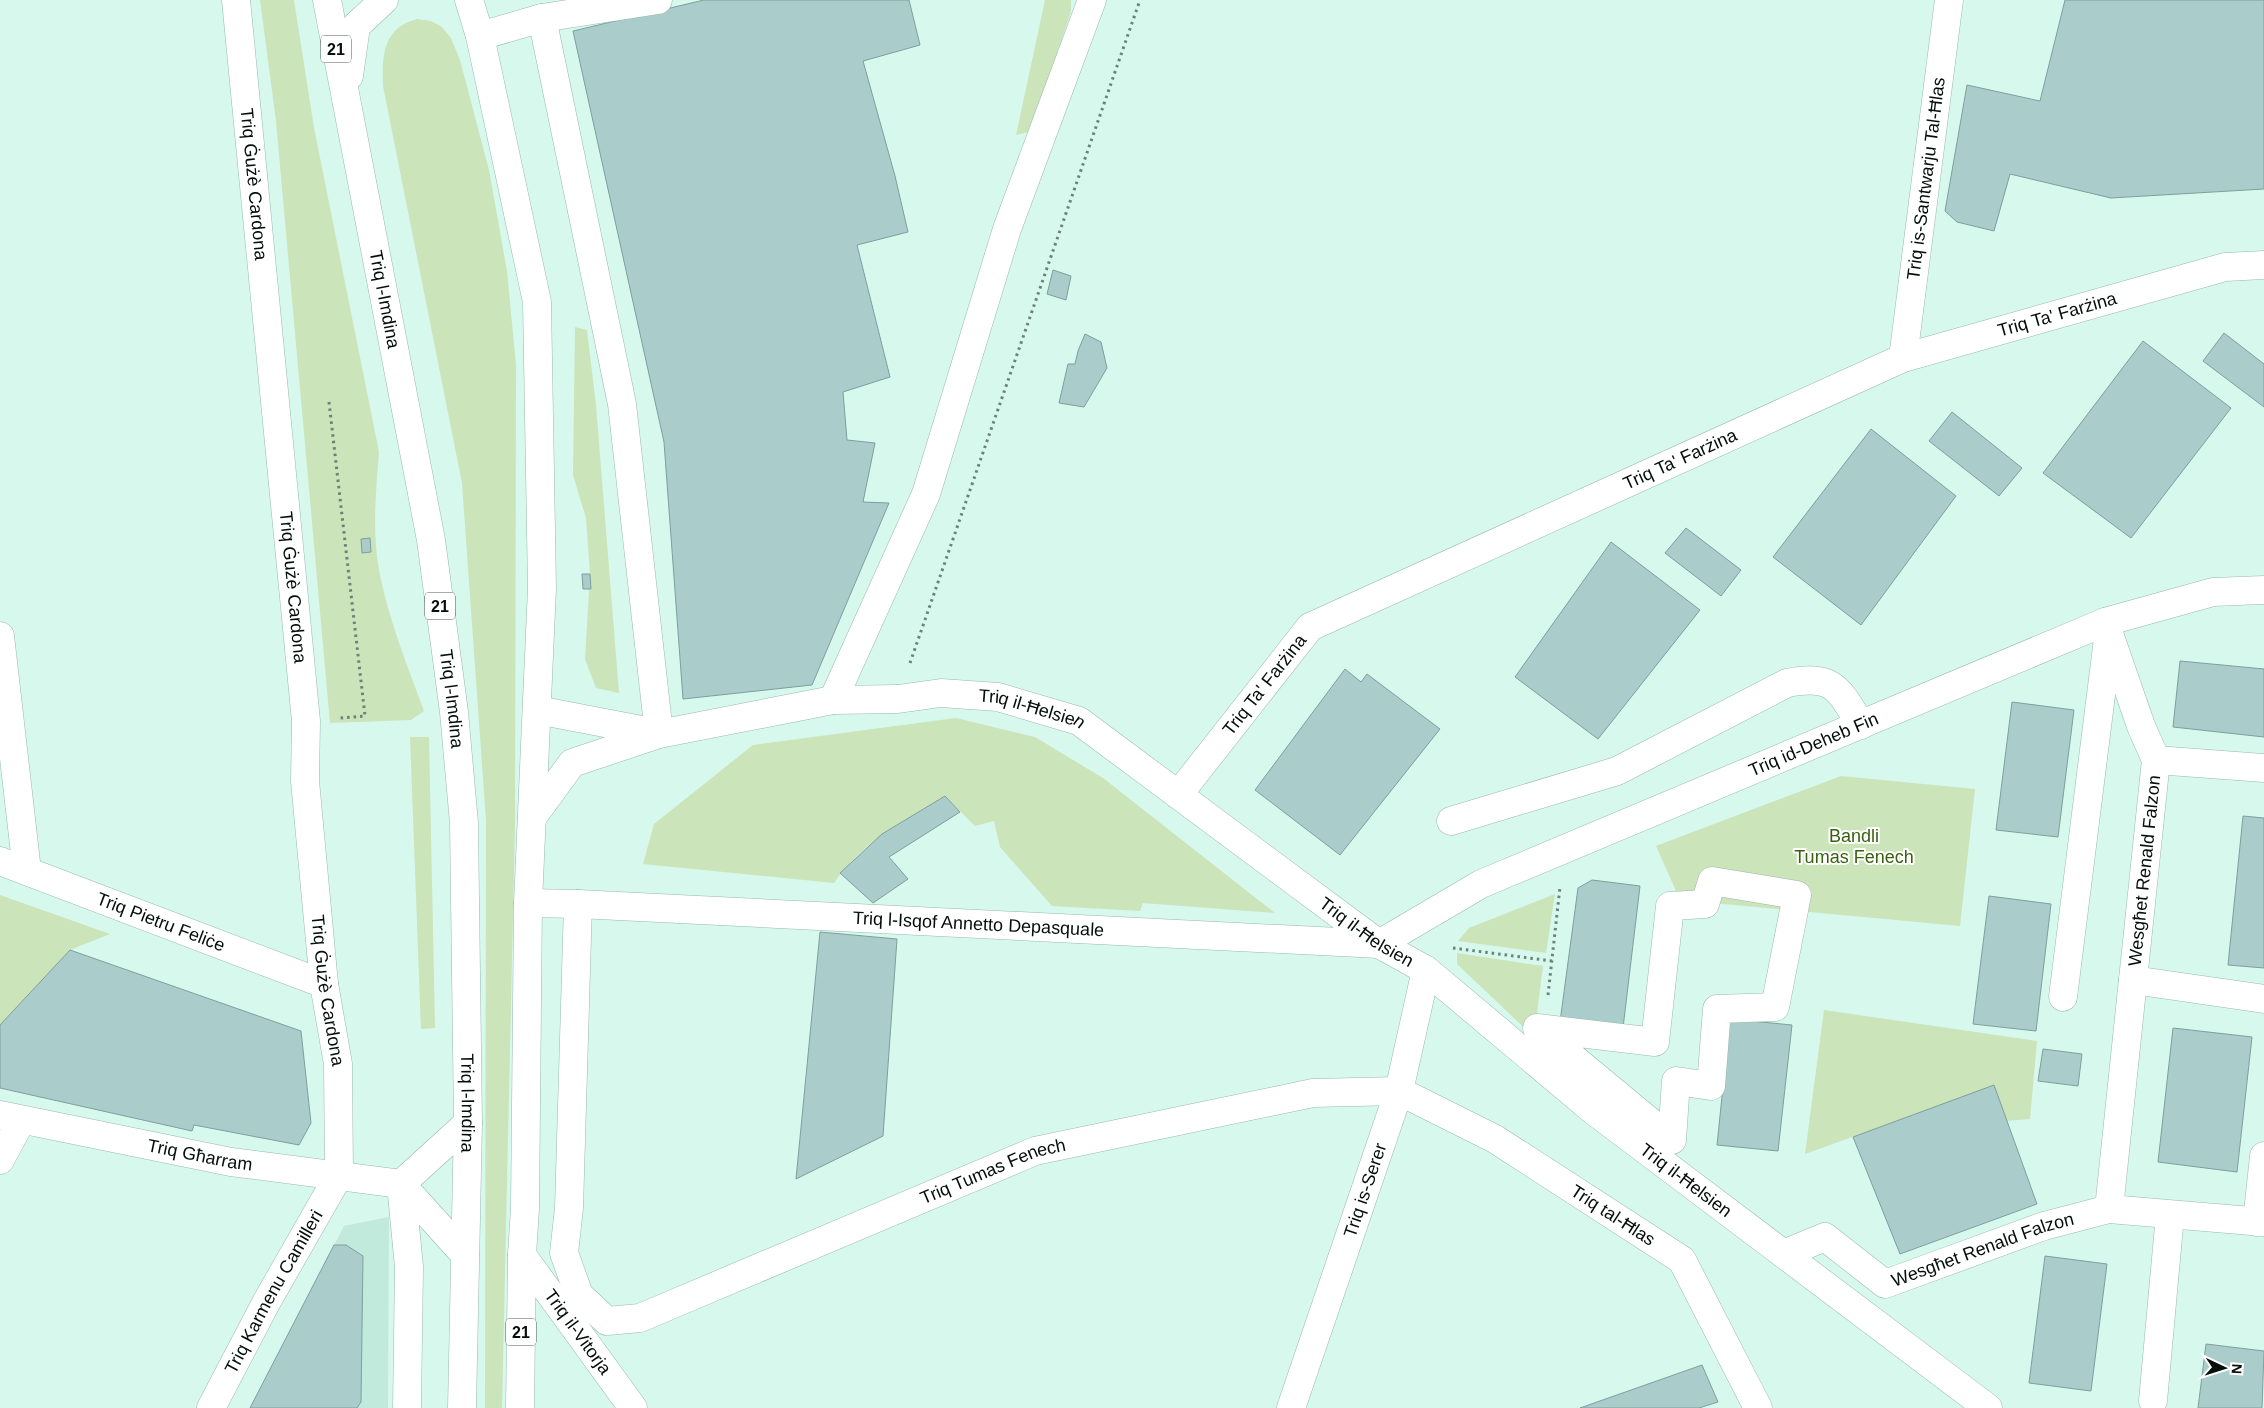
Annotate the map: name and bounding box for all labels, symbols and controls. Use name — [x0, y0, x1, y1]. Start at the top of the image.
road number: 21 — [321, 36, 351, 62]
street label: Triq is-Santwarju Tal-Ħlas — [1903, 76, 1949, 281]
street label: Triq Ġużè Cardona — [237, 107, 271, 262]
street label: Triq l-Imdina — [365, 249, 404, 351]
street label: Triq Ta' Farżina — [1995, 288, 2120, 341]
street label: Triq Ta' Farżina — [1620, 424, 1741, 494]
street label: Triq Ġużè Cardona — [276, 510, 310, 665]
road number: 21 — [425, 592, 455, 620]
street label: Triq Ta' Farżina — [1219, 630, 1311, 739]
street label: Triq l-Imdina — [436, 648, 467, 750]
street label: Triq il-Ħelsien — [978, 686, 1090, 732]
street label: Triq id-Deheb Fin — [1746, 708, 1881, 780]
street label: Wesgħet Renald Falzon — [2124, 774, 2164, 967]
park label: Bandli Tumas Fenech — [1794, 826, 1914, 867]
street label: Triq Pietru Feliċe — [94, 889, 228, 955]
street label: Triq il-Ħelsien — [1316, 893, 1417, 971]
street label: Triq l-Isqof Annetto Depasquale — [852, 908, 1105, 940]
street label: Triq Ġużè Cardona — [308, 914, 348, 1068]
street label: Triq l-Imdina — [457, 1053, 478, 1154]
street label: Triq Għarram — [146, 1135, 254, 1175]
street label: Triq Tumas Fenech — [917, 1135, 1067, 1208]
street label: Triq il-Ħelsien — [1636, 1139, 1736, 1221]
street label: Triq is-Serer — [1340, 1140, 1391, 1240]
street label: Triq tal-Ħlas — [1567, 1181, 1659, 1250]
street label: Triq Karmenu Camilleri — [221, 1207, 327, 1377]
street label: Wesgħet Renald Falzon — [1889, 1209, 2076, 1291]
street label: Triq il-Vitorja — [540, 1286, 616, 1379]
road number: 21 — [506, 1318, 536, 1345]
north arrow — [2199, 1343, 2249, 1393]
text: N — [2229, 1363, 2245, 1375]

